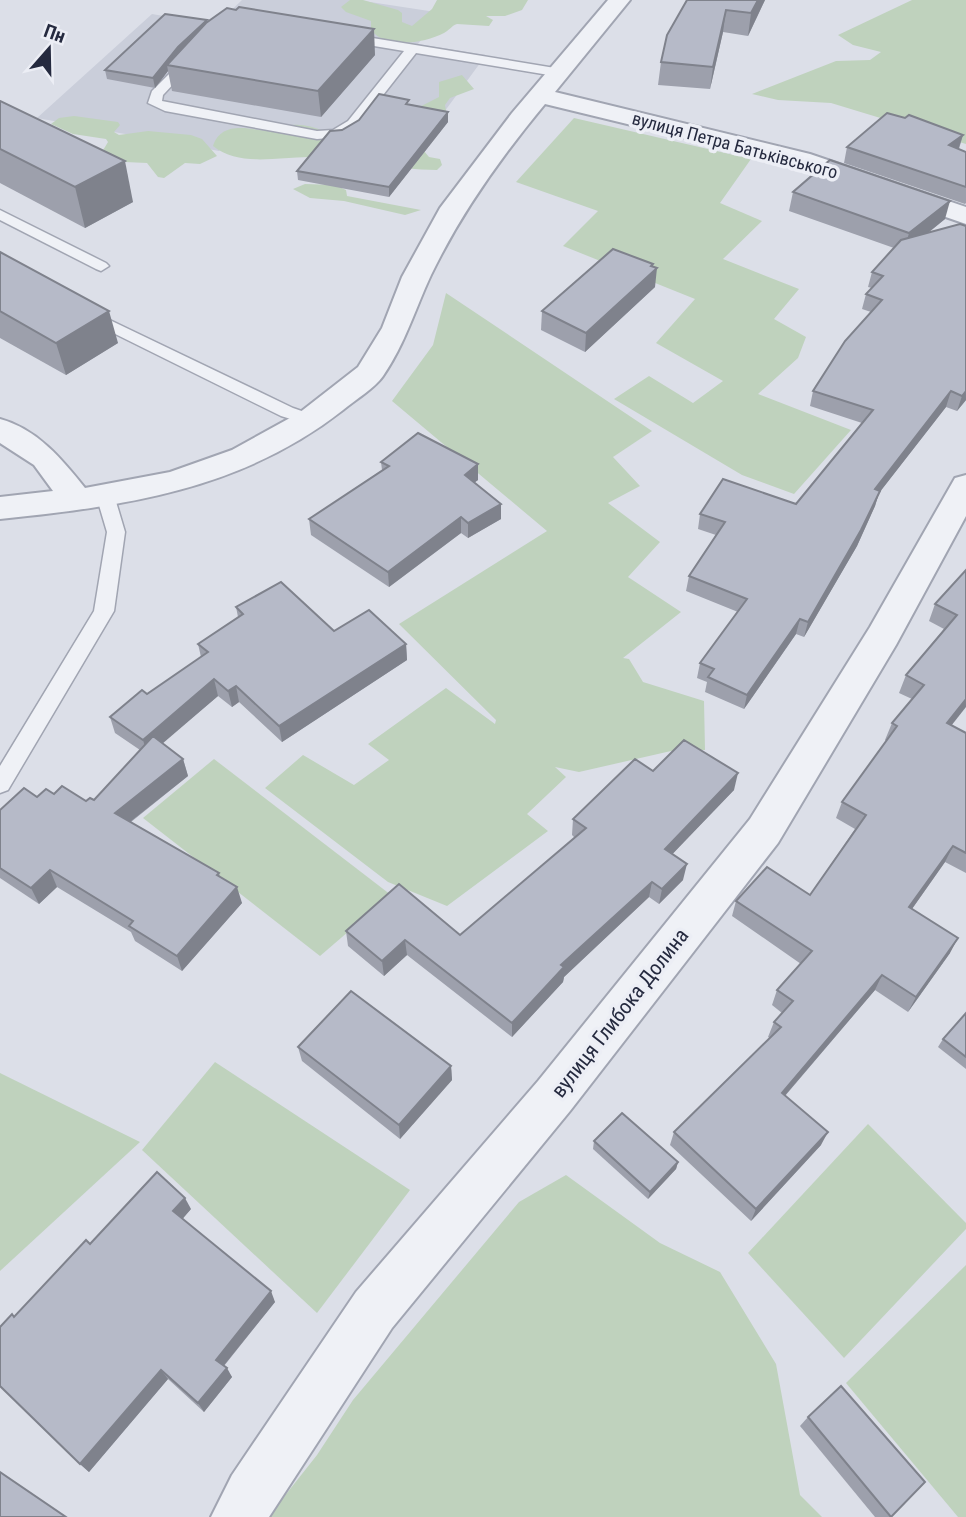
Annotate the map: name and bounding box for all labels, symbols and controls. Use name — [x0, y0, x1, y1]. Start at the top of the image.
north arrow — [14, 14, 84, 84]
text: Пн — [41, 19, 69, 48]
street label: вулиця Петра Батьківського — [630, 107, 840, 183]
street label: вулиця Глибока Долина — [547, 924, 693, 1102]

